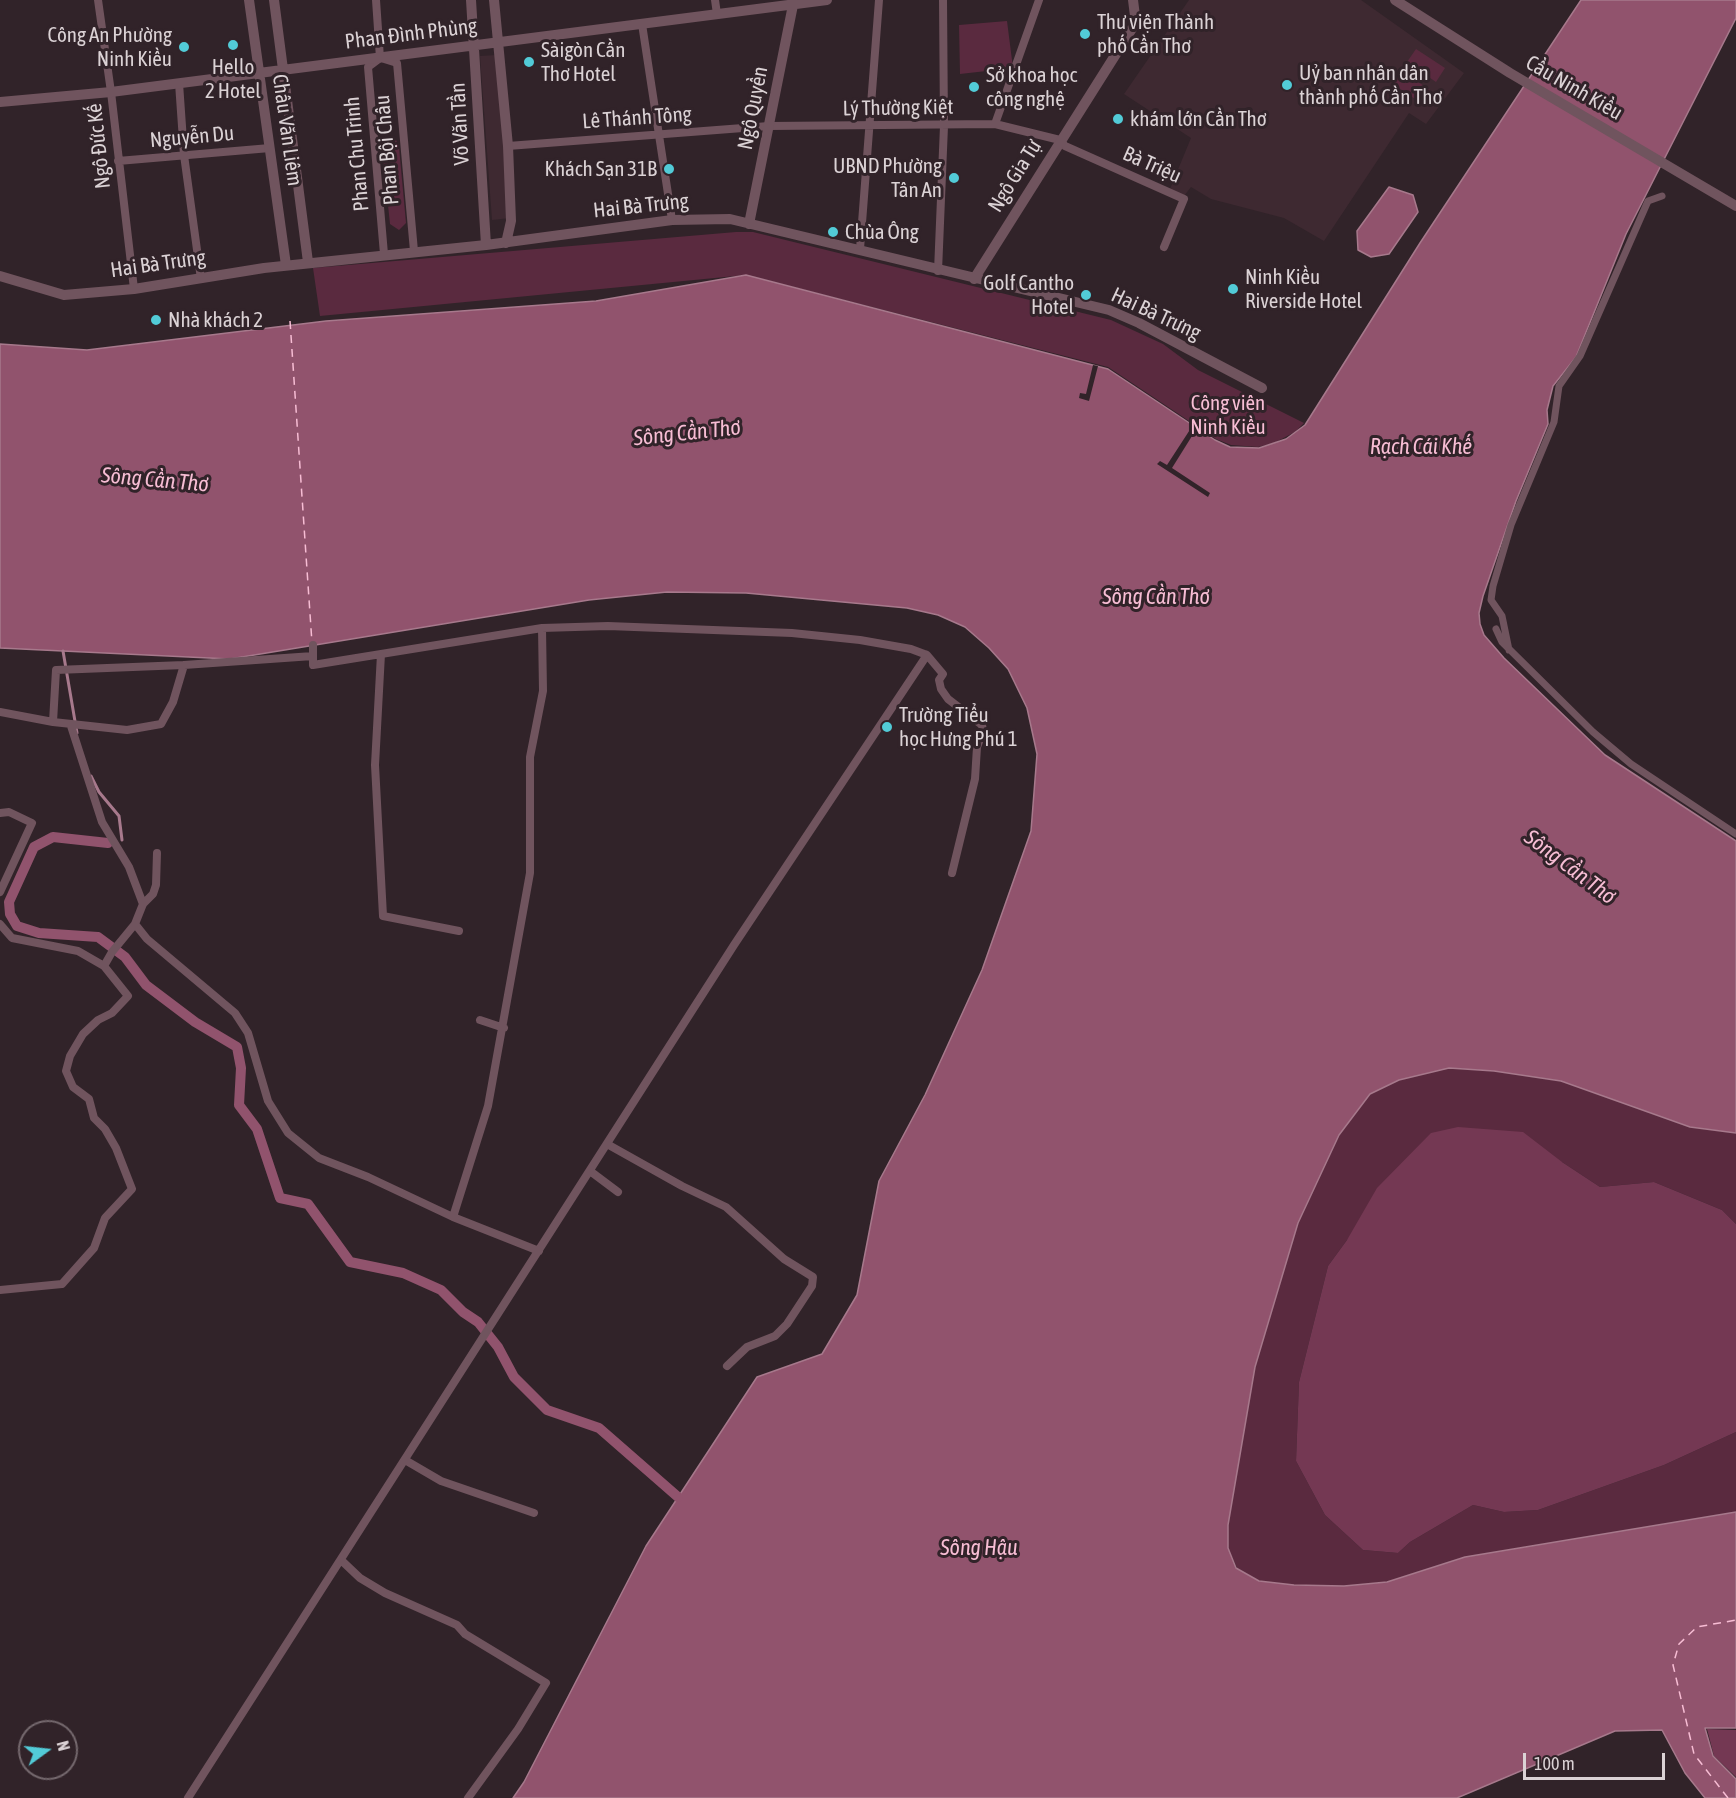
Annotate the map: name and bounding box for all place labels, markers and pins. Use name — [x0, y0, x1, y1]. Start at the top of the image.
place label: Thư viện Thành phố Cần Thơ — [1097, 9, 1214, 59]
place label: Công An Phường Ninh Kiều — [48, 22, 172, 72]
marker: Thư viện Thành phố Cần Thơ — [1078, 27, 1092, 41]
place label: Sàigòn Cần Thơ Hotel — [541, 37, 625, 87]
marker: Hello 2 Hotel — [226, 38, 240, 52]
marker: Công An Phường Ninh Kiều — [177, 40, 191, 54]
place label: Hello 2 Hotel — [205, 54, 261, 104]
marker: Sàigòn Cần Thơ Hotel — [522, 55, 536, 69]
place label: Uỷ ban nhân dân thành phố Cần Thơ — [1299, 60, 1442, 110]
place label: Sở khoa học công nghệ — [986, 62, 1077, 112]
marker: Uỷ ban nhân dân thành phố Cần Thơ — [1280, 78, 1294, 92]
marker: Sở khoa học công nghệ — [967, 80, 981, 94]
place label: khám lớn Cần Thơ — [1130, 106, 1267, 132]
marker: khám lớn Cần Thơ — [1111, 112, 1125, 126]
place label: UBND Phường Tân An — [833, 153, 942, 203]
place label: Khách Sạn 31B — [545, 156, 657, 182]
marker: Khách Sạn 31B — [662, 162, 676, 176]
marker: UBND Phường Tân An — [947, 171, 961, 185]
place label: Chùa Ông — [845, 219, 919, 245]
marker: Chùa Ông — [826, 225, 840, 239]
place label: Ninh Kiều Riverside Hotel — [1245, 264, 1362, 314]
place label: Golf Cantho Hotel — [983, 270, 1074, 320]
marker: Ninh Kiều Riverside Hotel — [1226, 282, 1240, 296]
marker: Golf Cantho Hotel — [1079, 288, 1093, 302]
place label: Nhà khách 2 — [168, 307, 263, 333]
marker: Nhà khách 2 — [149, 313, 163, 327]
place label: Trường Tiểu học Hưng Phú 1 — [899, 702, 1018, 752]
marker: Trường Tiểu học Hưng Phú 1 — [880, 720, 894, 734]

